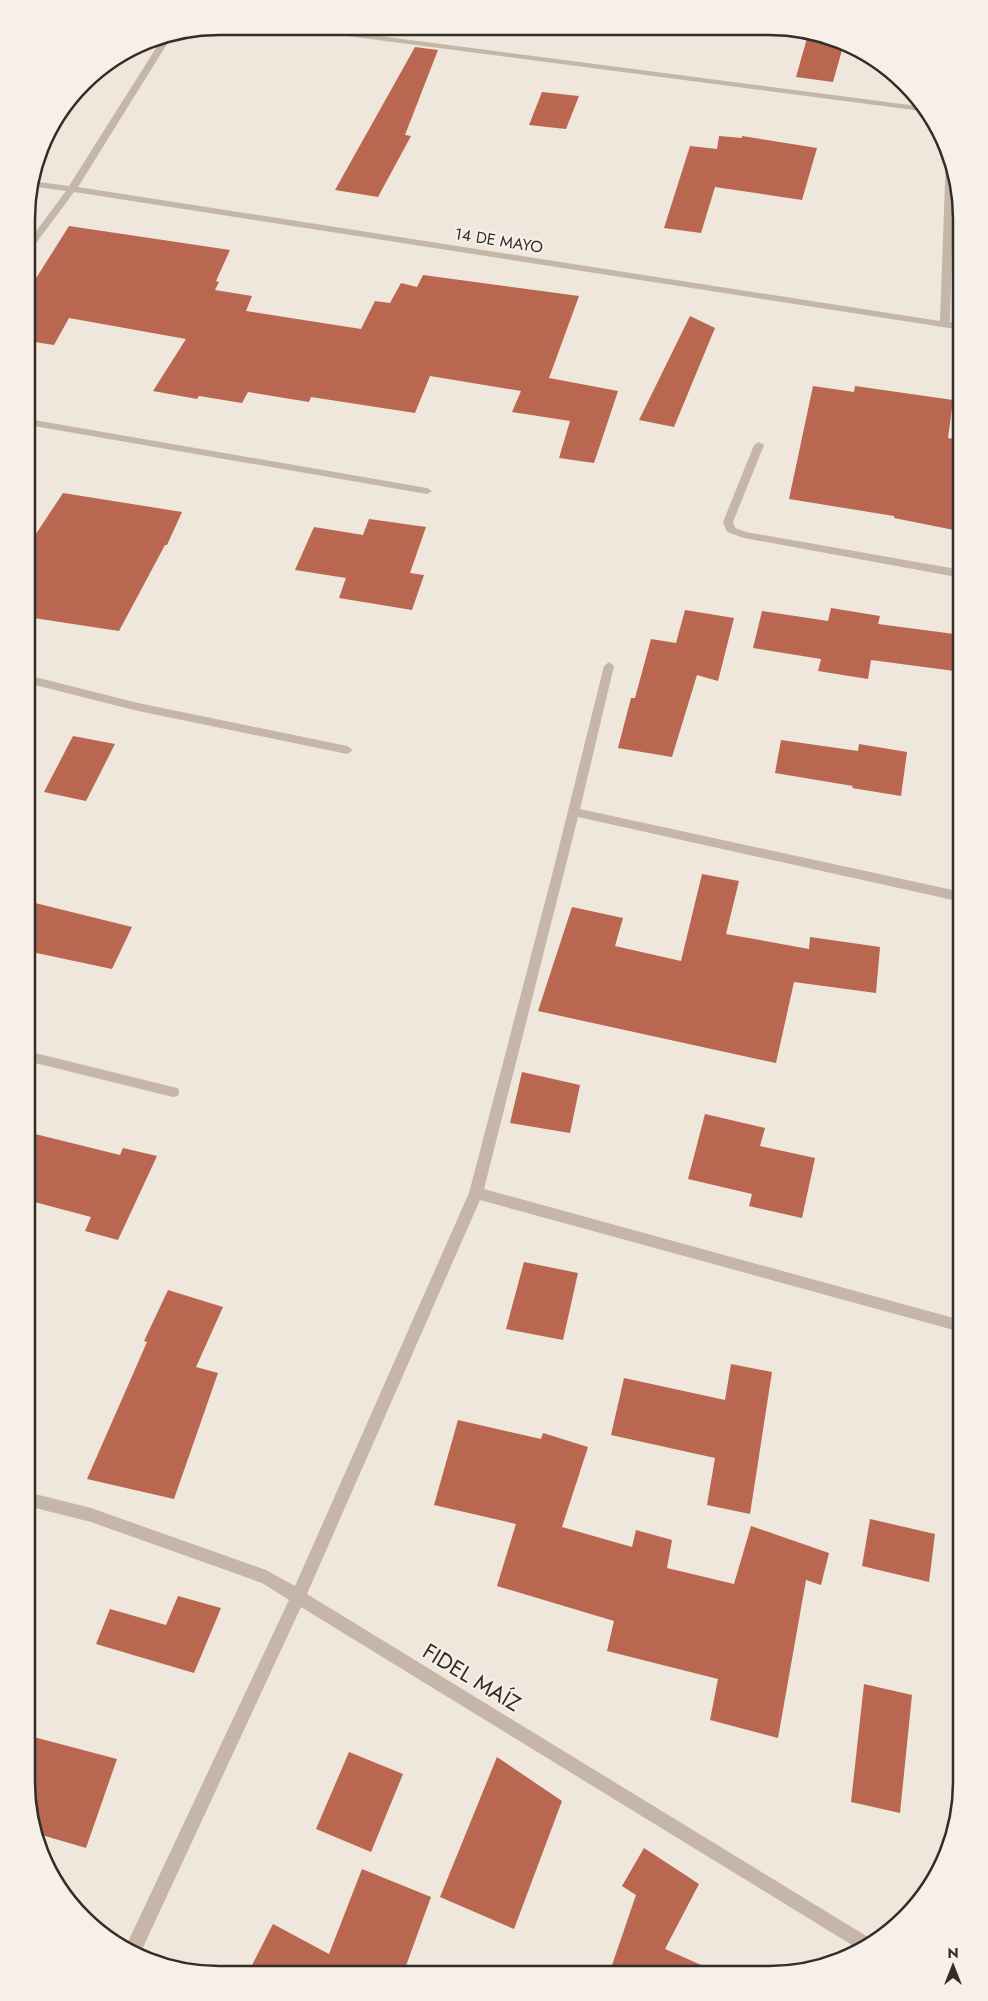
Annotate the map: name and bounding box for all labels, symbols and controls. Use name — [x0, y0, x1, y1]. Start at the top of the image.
street label: 14 DE MAYO — [453, 222, 545, 259]
street label: FIDEL MAÍZ — [417, 1635, 527, 1719]
north arrow — [928, 1941, 978, 1991]
text: N — [947, 1943, 959, 1963]

